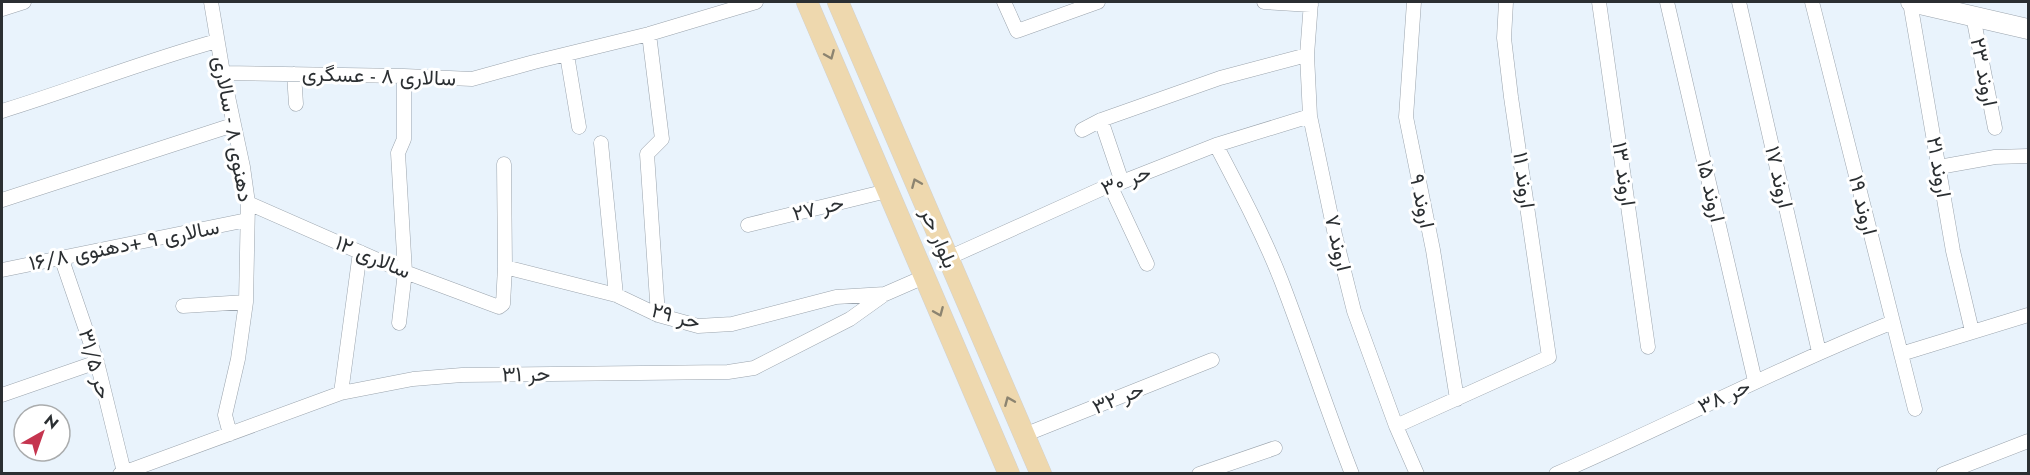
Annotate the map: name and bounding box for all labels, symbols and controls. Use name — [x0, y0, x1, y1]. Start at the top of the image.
street label: اروند ۲۳ — [1963, 35, 2005, 109]
one-way arrow — [823, 49, 835, 60]
street label: دهنوی ۸ - سالاری — [205, 54, 261, 204]
street label: سالاری ۸ - عسگری — [302, 58, 456, 94]
street label: اروند ۲۱ — [1919, 134, 1959, 200]
street label: اروند ۱۳ — [1605, 140, 1643, 208]
street label: اروند ۱۷ — [1757, 143, 1801, 211]
street label: اروند ۱۱ — [1505, 150, 1543, 210]
street label: حر ۳۰ — [1097, 157, 1155, 203]
street label: اروند ۱۵ — [1689, 157, 1733, 225]
street label: اروند ۹ — [1402, 171, 1442, 231]
street label: اروند ۱۹ — [1841, 172, 1885, 238]
one-way arrow — [911, 178, 923, 189]
street label: حر ۲۷ — [789, 187, 847, 229]
street label: بلوار حر — [913, 202, 965, 273]
street label: سالاری ۹ +دهنوی ۱۶/۸ — [26, 212, 222, 278]
street label: اروند ۷ — [1317, 212, 1359, 274]
street label: سالاری ۱۲ — [331, 228, 415, 286]
street label: حر ۲۹ — [648, 295, 704, 337]
one-way arrow — [932, 306, 944, 317]
street label: حر ۳۱/۵ — [71, 325, 119, 403]
street label: حر ۳۱ — [502, 359, 550, 389]
street label: حر ۳۸ — [1693, 371, 1755, 421]
street label: حر ۳۲ — [1088, 374, 1148, 422]
one-way arrow — [1005, 396, 1017, 407]
north arrow — [12, 403, 72, 463]
text: N — [39, 409, 64, 435]

